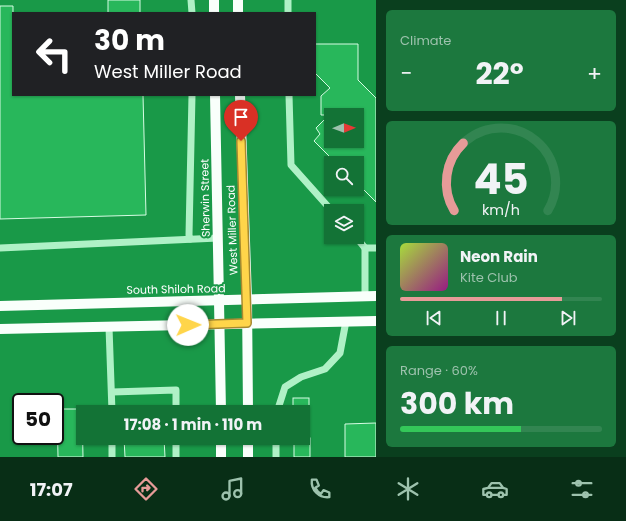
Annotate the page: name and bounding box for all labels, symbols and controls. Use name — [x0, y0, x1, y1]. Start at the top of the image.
text: 30 m — [94, 21, 165, 60]
icon: left — [28, 28, 80, 80]
text: Climate — [400, 31, 451, 50]
text: 22° — [475, 52, 524, 95]
text: − — [400, 58, 412, 89]
text: + — [587, 58, 602, 89]
text: West Miller Road — [94, 59, 242, 84]
pin — [224, 100, 258, 141]
icon: arrive — [230, 106, 252, 128]
north arrow — [324, 108, 364, 148]
map controls — [324, 108, 364, 244]
text: 45 — [473, 150, 529, 209]
button: search — [324, 156, 364, 196]
street label: Sherwin Street — [196, 159, 214, 237]
street label: West Miller Road — [222, 185, 242, 275]
text: km/h — [482, 200, 520, 220]
button: layers — [324, 204, 364, 244]
text: Neon Rain — [460, 246, 538, 267]
text: Kite Club — [460, 268, 518, 287]
street label: South Shiloh Road — [126, 280, 226, 298]
position arrow — [167, 304, 209, 346]
icon: previous — [423, 307, 445, 329]
icon: pause — [490, 307, 512, 329]
icon: next — [557, 307, 579, 329]
text: Range · 60% — [400, 361, 478, 380]
text: 300 km — [400, 382, 514, 425]
speed limit sign: 50 — [12, 393, 64, 445]
text: 17:08 · 1 min · 110 m — [124, 414, 262, 435]
icon: directions — [132, 475, 160, 503]
icon: music — [219, 475, 247, 503]
icon: phone — [306, 475, 334, 503]
icon: climate — [394, 475, 422, 503]
icon: car — [481, 475, 509, 503]
icon: filters — [568, 475, 596, 503]
text: 17:07 — [30, 477, 73, 502]

